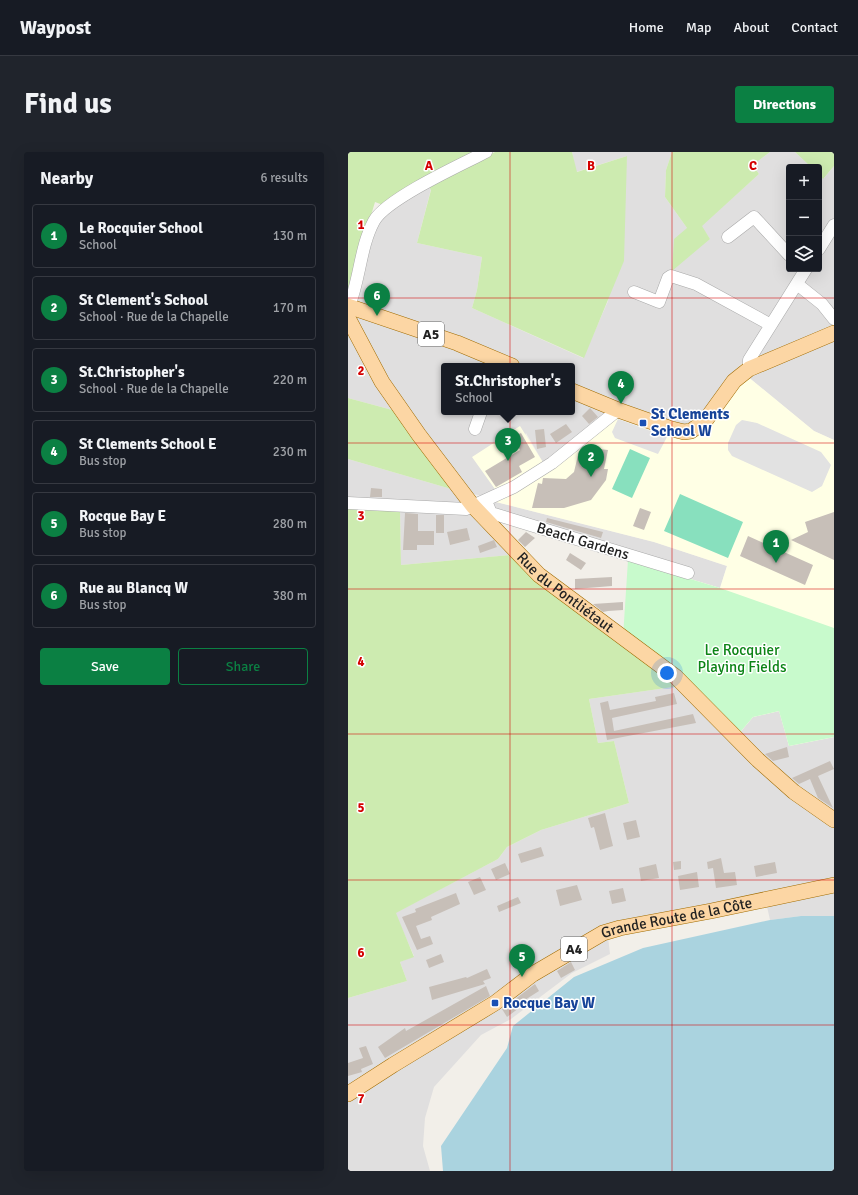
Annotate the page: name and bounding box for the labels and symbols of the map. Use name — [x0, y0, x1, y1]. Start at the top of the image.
text: A — [425, 158, 434, 174]
text: B — [587, 158, 595, 174]
text: C — [749, 158, 757, 174]
text: 1 — [357, 217, 365, 233]
pin: 6 — [364, 283, 390, 316]
road number: A5 — [418, 322, 444, 346]
text: 2 — [357, 363, 365, 379]
pin: 4 — [608, 371, 634, 404]
place label: St Clements School W — [651, 405, 730, 440]
marker: St Clements School W — [638, 418, 648, 428]
pin: 3 — [495, 428, 521, 461]
pin: 2 — [578, 444, 604, 477]
text: 3 — [357, 508, 365, 524]
street label: Beach Gardens — [535, 518, 632, 564]
pin: 1 — [763, 530, 789, 563]
street label: Rue du Pontliétaut — [513, 548, 617, 636]
park label: Le Rocquier Playing Fields — [697, 641, 787, 676]
text: 4 — [357, 654, 365, 670]
your location — [657, 663, 677, 683]
text: 5 — [357, 800, 365, 816]
street label: Grande Route de la Côte — [599, 894, 754, 942]
road number: A4 — [561, 937, 587, 961]
pin: 5 — [509, 944, 535, 977]
text: 6 — [357, 945, 365, 961]
place label: Rocque Bay W — [503, 994, 595, 1012]
marker: Rocque Bay W — [490, 998, 500, 1008]
text: 7 — [357, 1091, 365, 1107]

